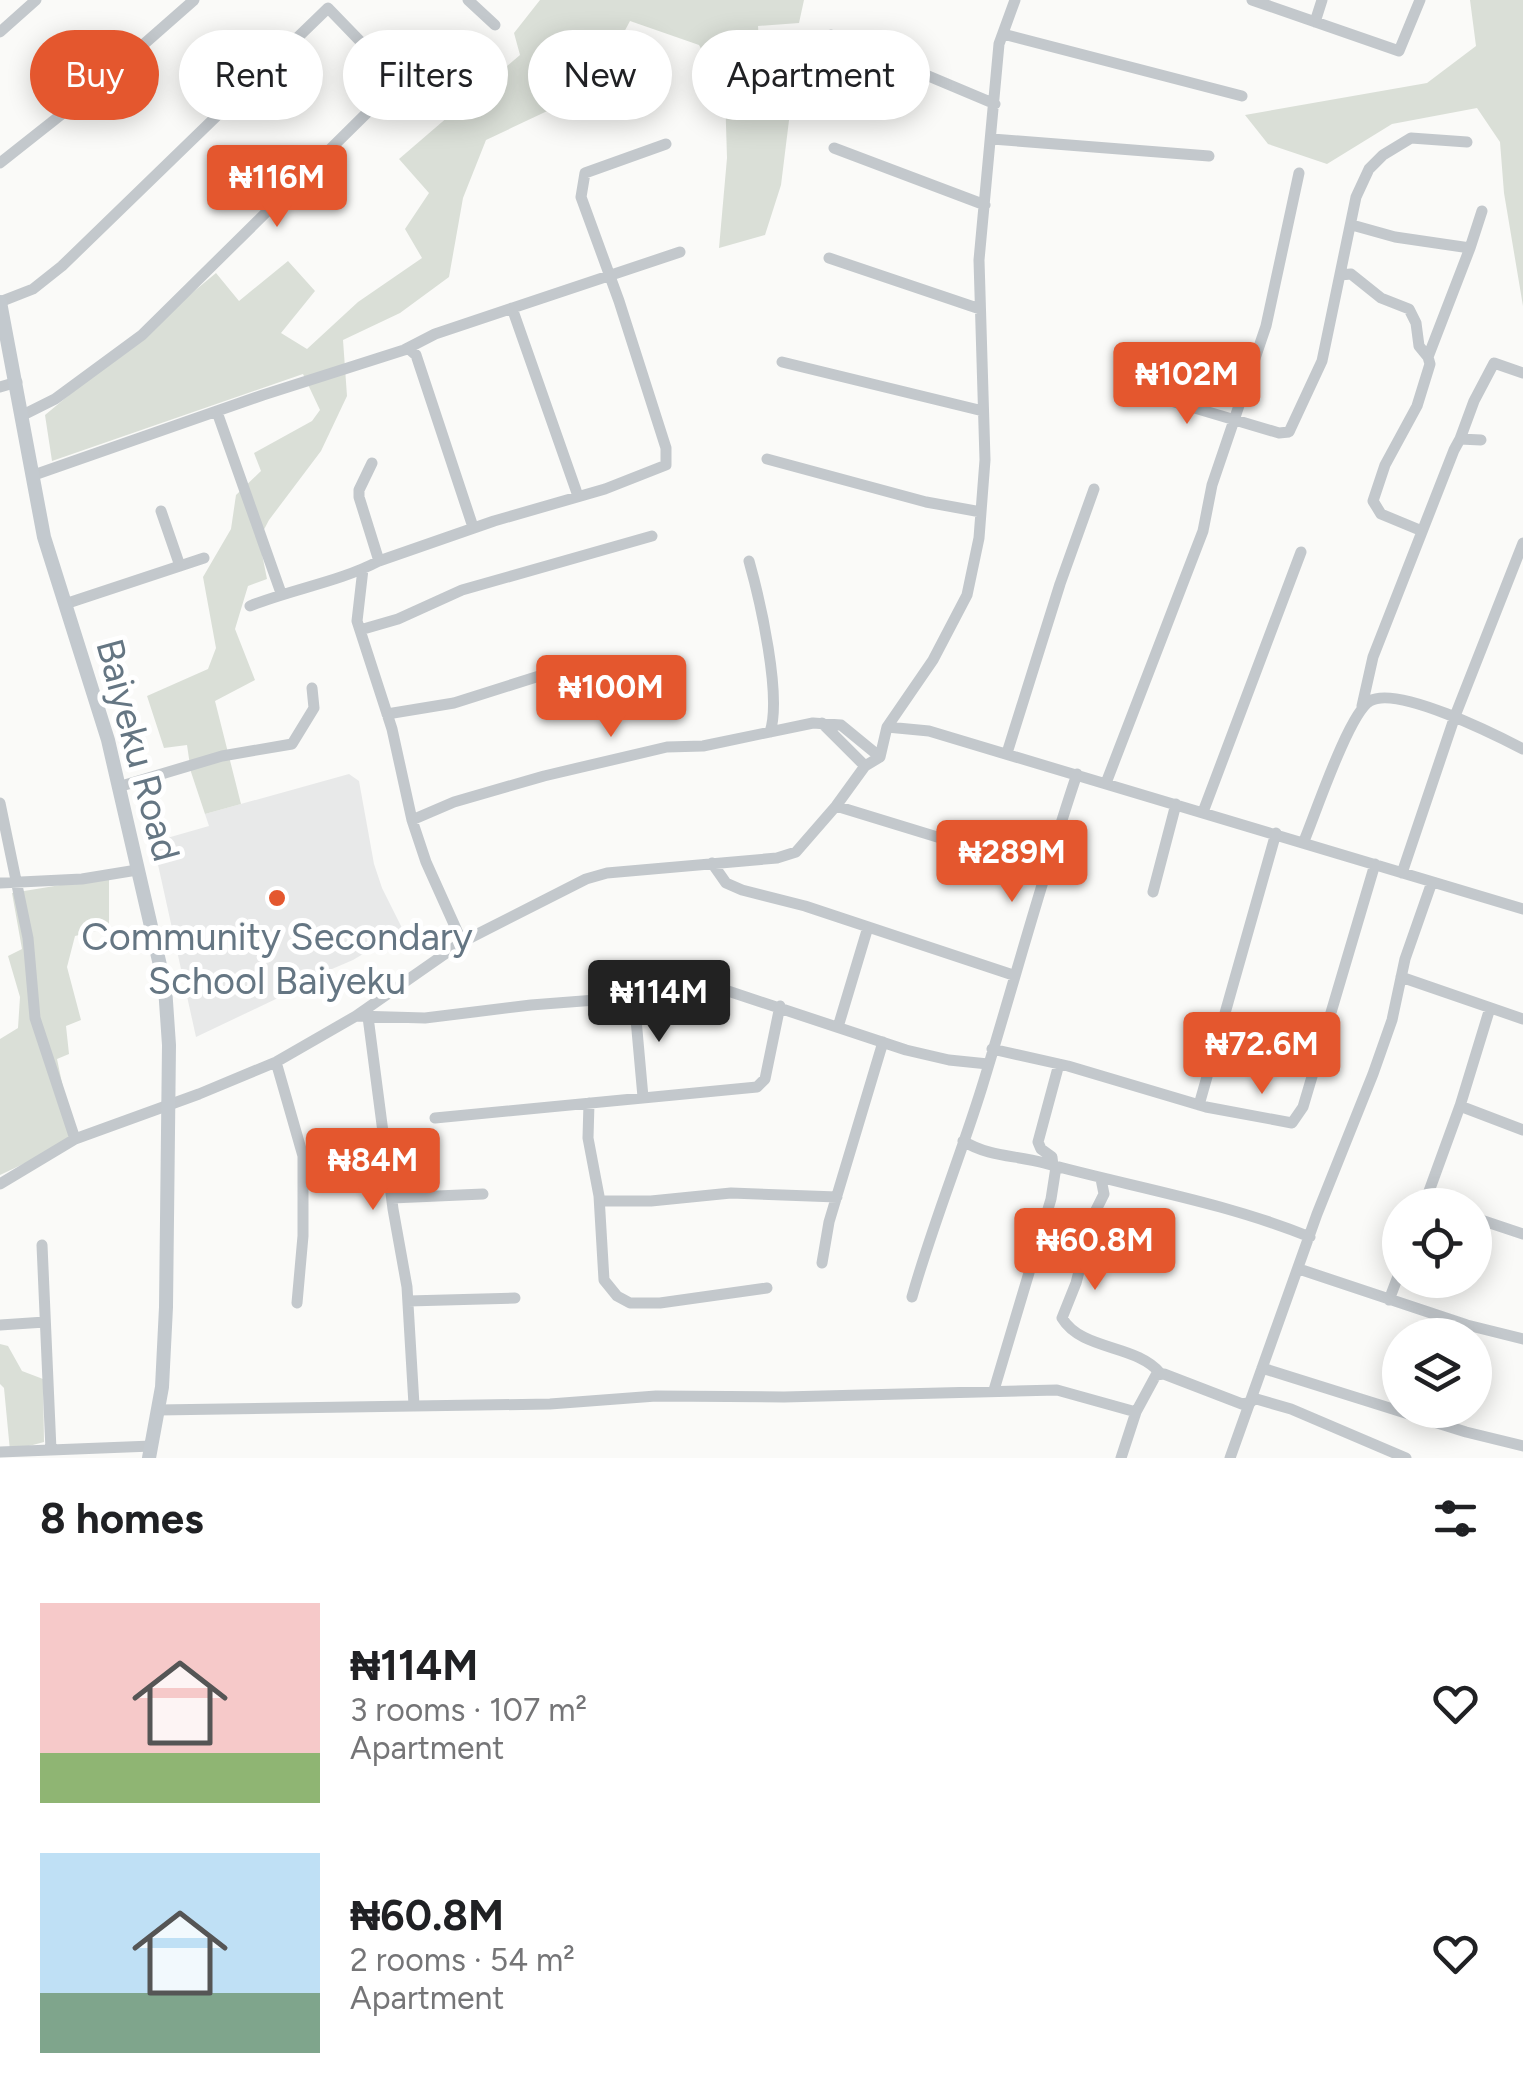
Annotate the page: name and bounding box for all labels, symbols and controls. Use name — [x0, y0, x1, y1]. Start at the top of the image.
chip: Buy — [30, 30, 159, 120]
chip: Rent — [179, 30, 323, 120]
chip: Filters — [343, 30, 508, 120]
chip: New — [528, 30, 672, 120]
chip: Apartment — [692, 30, 930, 120]
pin: ₦116M — [207, 145, 347, 230]
text: ₦116M — [229, 158, 325, 196]
pin: ₦102M — [1117, 342, 1257, 427]
text: ₦102M — [1135, 355, 1239, 393]
street label: Baiyeku Road — [86, 634, 190, 866]
pin: ₦100M — [541, 655, 681, 740]
text: ₦100M — [558, 668, 664, 706]
pin: ₦289M — [942, 820, 1082, 905]
text: ₦289M — [958, 833, 1066, 871]
marker: Community Secondary School Baiyeku — [266, 887, 288, 909]
place label: Community Secondary School Baiyeku — [81, 914, 473, 1004]
pin: ₦114M — [589, 960, 729, 1045]
text: ₦114M — [610, 973, 708, 1011]
pin: ₦72.6M — [1181, 1012, 1343, 1097]
text: ₦72.6M — [1205, 1025, 1319, 1063]
pin: ₦84M — [314, 1128, 432, 1213]
text: ₦84M — [328, 1141, 418, 1179]
map controls — [1382, 1188, 1492, 1428]
button: locate — [1382, 1188, 1492, 1298]
pin: ₦60.8M — [1014, 1208, 1176, 1293]
text: ₦60.8M — [1036, 1221, 1154, 1259]
button: layers — [1382, 1318, 1492, 1428]
icon: filters — [1428, 1491, 1483, 1546]
text: 8 homes — [40, 1493, 204, 1544]
text: ₦114M — [350, 1640, 478, 1691]
icon: home — [120, 1643, 240, 1763]
icon: heart — [1428, 1676, 1483, 1731]
text: 3 rooms · 107 m² — [350, 1691, 587, 1729]
text: Apartment — [350, 1729, 504, 1767]
text: ₦60.8M — [350, 1890, 504, 1941]
icon: home — [120, 1893, 240, 2013]
icon: heart — [1428, 1926, 1483, 1981]
text: 2 rooms · 54 m² — [350, 1941, 575, 1979]
text: Apartment — [350, 1979, 504, 2017]

